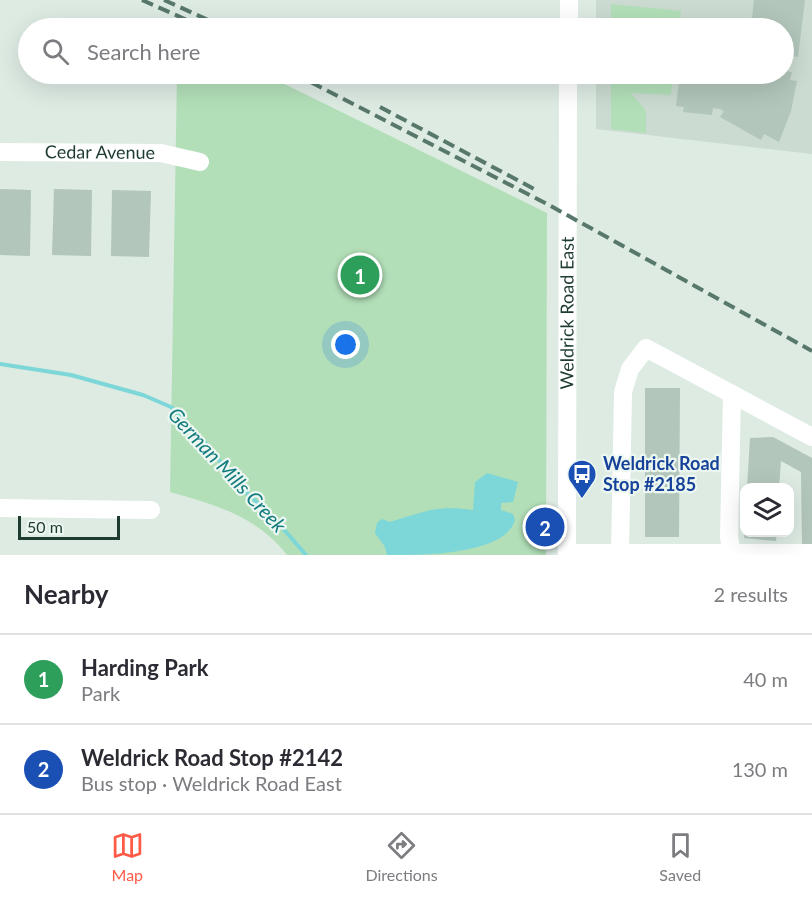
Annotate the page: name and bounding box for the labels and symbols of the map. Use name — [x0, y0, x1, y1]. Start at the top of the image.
street label: Cedar Avenue — [45, 140, 155, 163]
street label: Weldrick Road East — [555, 236, 578, 389]
pin: 1 — [340, 252, 380, 298]
your location — [331, 330, 360, 359]
water label: German Mills Creek — [164, 402, 292, 537]
place label: Weldrick Road Stop #2185 — [603, 452, 720, 495]
bus stop icon: Weldrick Road Stop #2185 — [566, 458, 598, 500]
pin: 2 — [526, 504, 564, 550]
scale bar — [18, 513, 120, 540]

